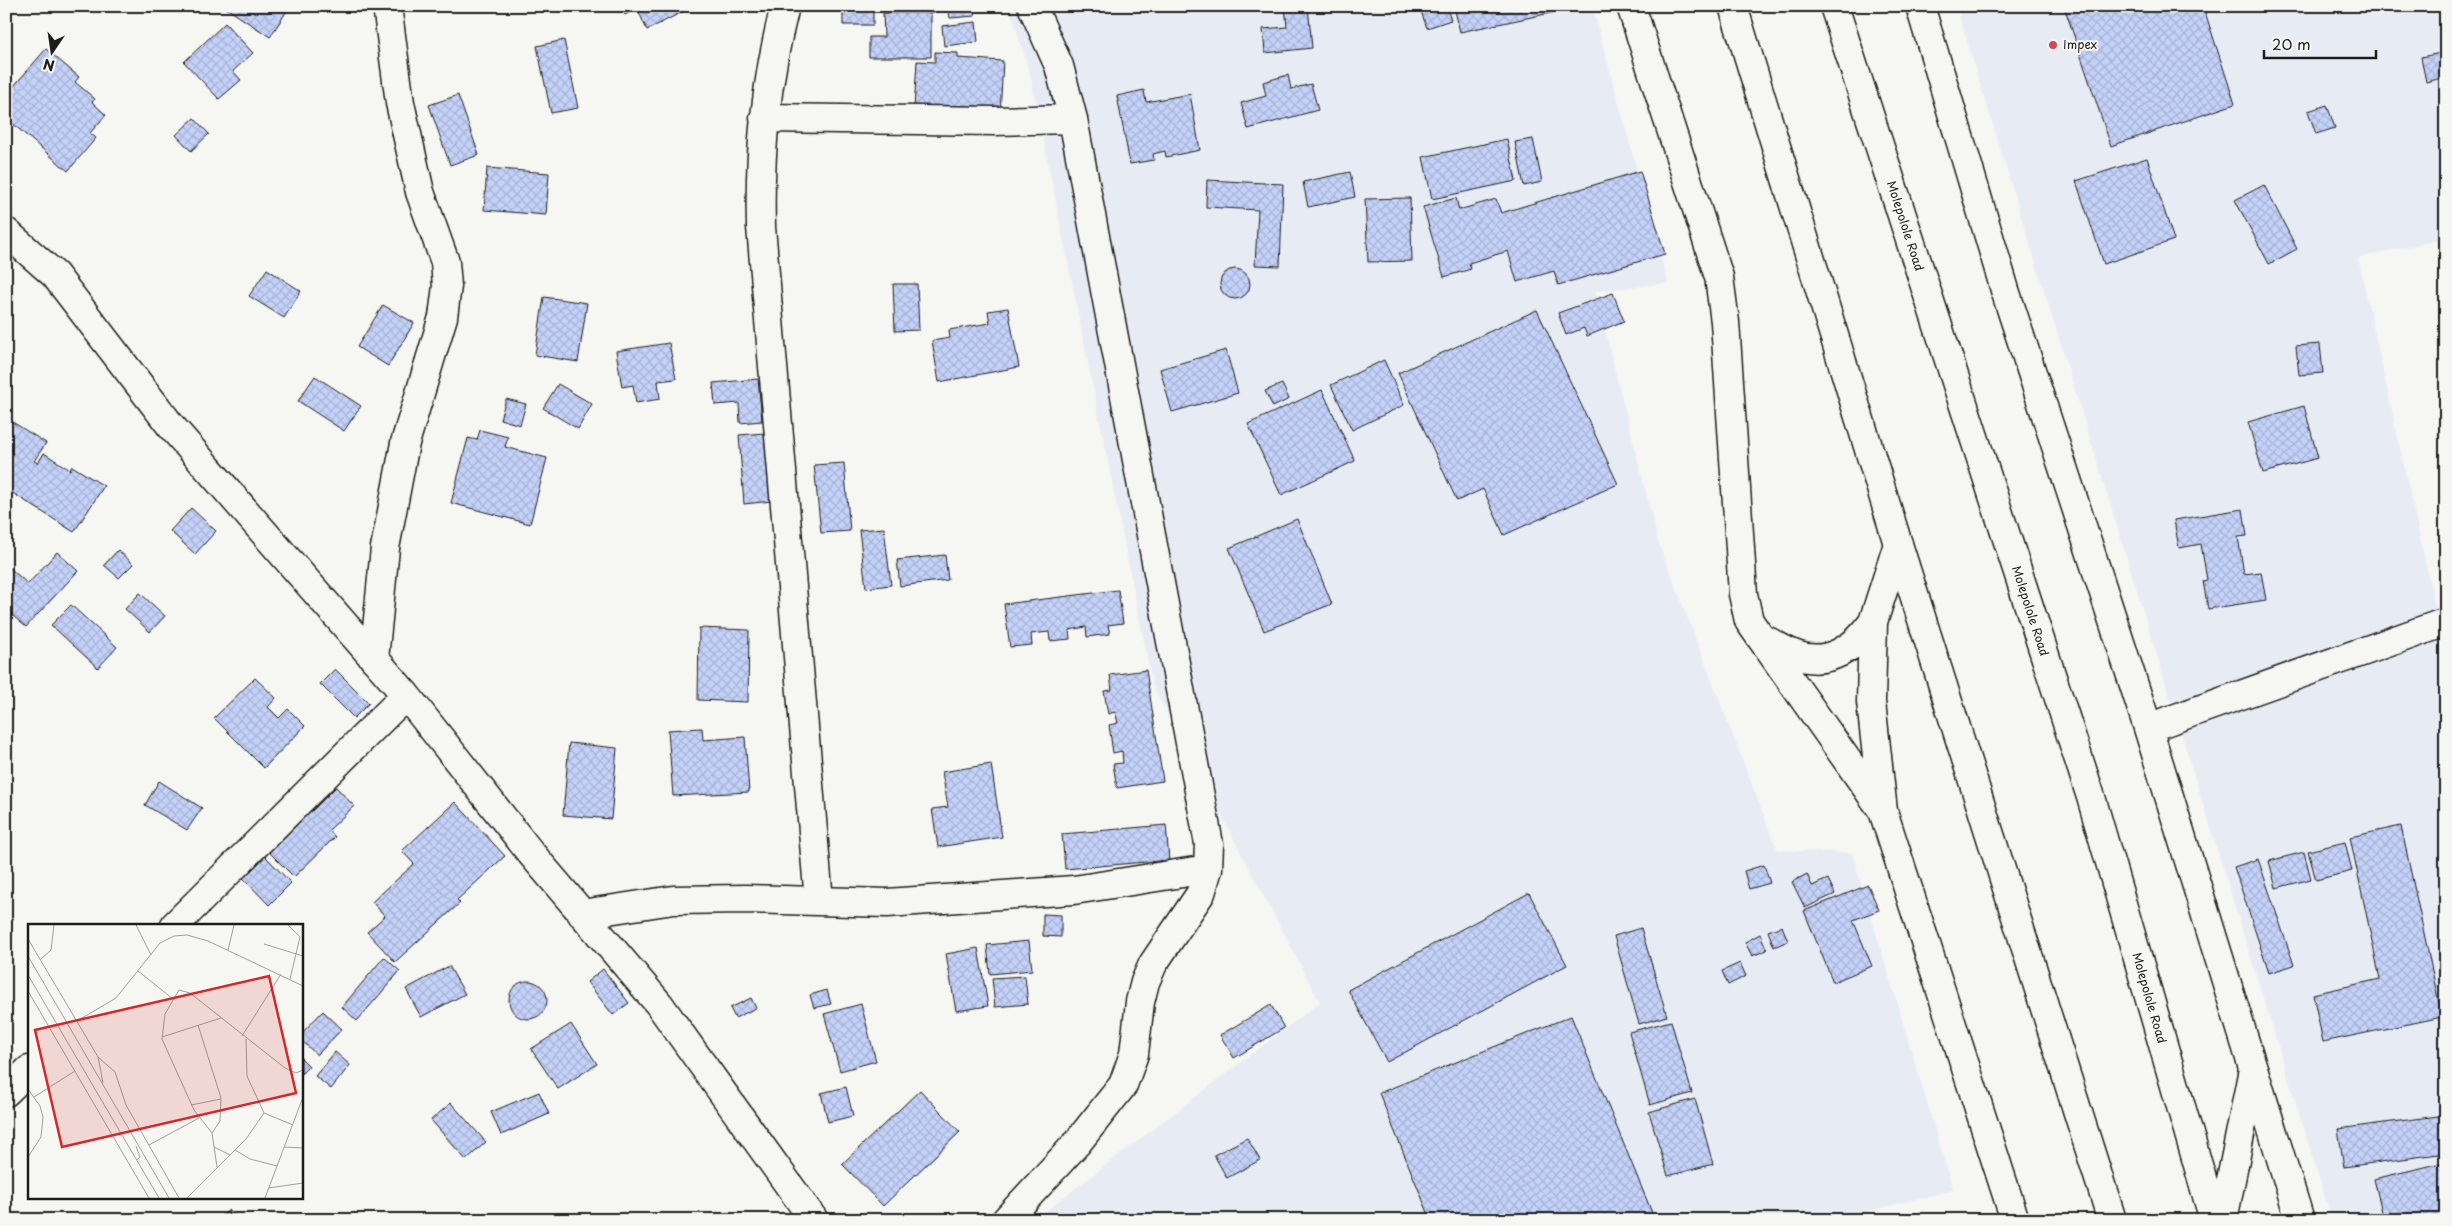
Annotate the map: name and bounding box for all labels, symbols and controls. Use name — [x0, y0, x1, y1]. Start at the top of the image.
north arrow — [28, 28, 78, 78]
scale bar — [2264, 28, 2377, 60]
text: 20 m — [2272, 32, 2311, 55]
place label: Impex — [2063, 35, 2097, 53]
marker: Impex — [2047, 39, 2059, 51]
text: N — [41, 54, 57, 77]
street label: Molepolole Road — [1883, 178, 1929, 273]
street label: Molepolole Road — [2008, 563, 2054, 658]
inset map — [28, 924, 302, 1198]
street label: Molepolole Road — [2128, 950, 2172, 1045]

